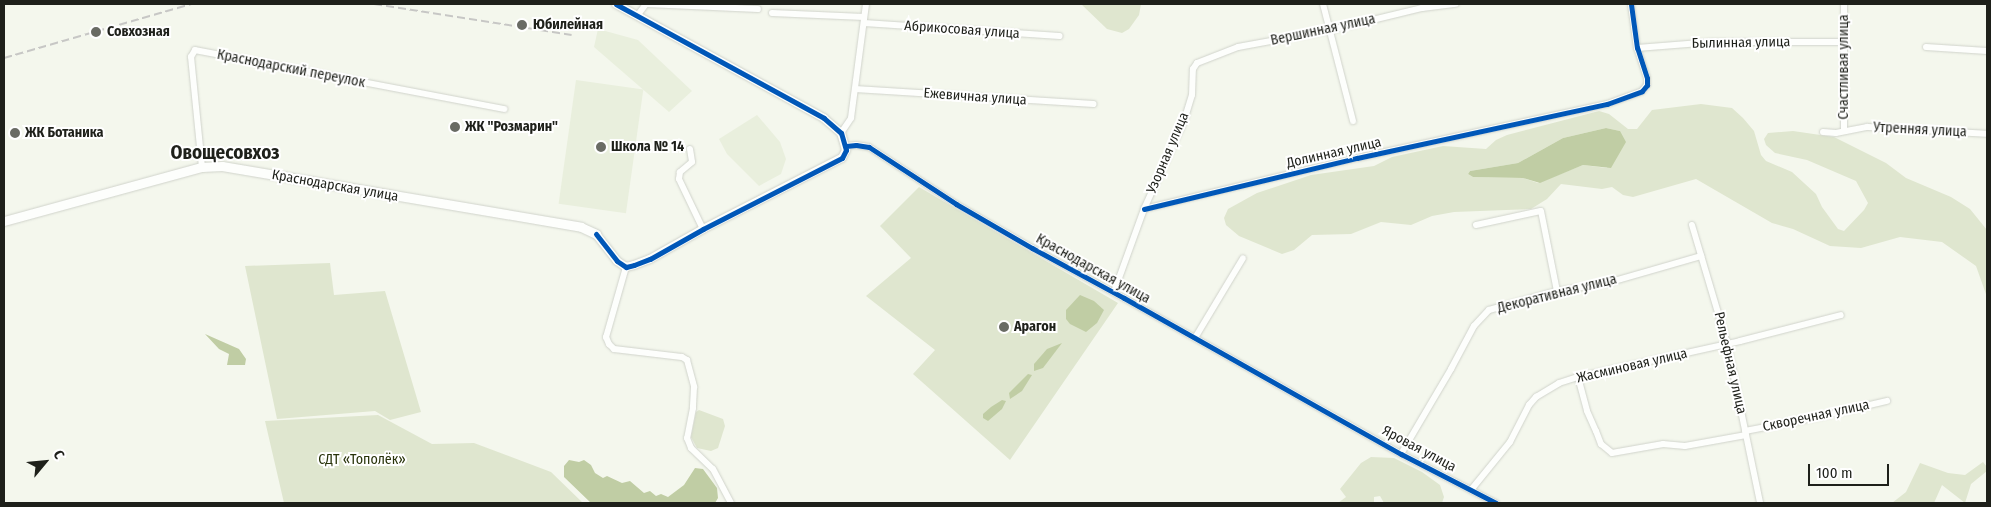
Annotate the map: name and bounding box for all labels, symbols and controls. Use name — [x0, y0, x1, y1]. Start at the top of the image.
street label: Вершинная улица — [1269, 11, 1377, 49]
street label: Счастливая улица — [1836, 14, 1852, 120]
place label: Юбилейная — [533, 17, 603, 33]
marker: Юбилейная — [515, 18, 529, 32]
street label: Абрикосовая улица — [904, 18, 1020, 42]
place label: Совхозная — [107, 24, 170, 40]
marker: Совхозная — [89, 25, 103, 39]
street label: Былинная улица — [1692, 34, 1790, 52]
street label: Краснодарский переулок — [216, 46, 366, 92]
street label: Ежевичная улица — [923, 85, 1027, 109]
street label: Узорная улица — [1143, 110, 1193, 196]
place label: ЖК "Розмарин" — [465, 119, 558, 135]
street label: Утренняя улица — [1873, 119, 1967, 141]
marker: ЖК "Розмарин" — [449, 121, 461, 133]
place label: ЖК Ботаника — [25, 125, 103, 141]
marker: ЖК Ботаника — [9, 127, 21, 139]
street label: Долинная улица — [1285, 134, 1383, 172]
place label: Школа № 14 — [611, 139, 684, 155]
marker: Школа № 14 — [595, 141, 607, 153]
district label: Овощесовхоз — [170, 142, 280, 164]
street label: Краснодарская улица — [270, 167, 400, 205]
street label: Краснодарская улица — [1033, 231, 1153, 307]
street label: Декоративная улица — [1496, 271, 1618, 317]
street label: Рельефная улица — [1710, 310, 1750, 416]
place label: Арагон — [1014, 319, 1056, 335]
marker: Арагон — [998, 321, 1010, 333]
street label: Жасминовая улица — [1575, 345, 1689, 387]
street label: Скворечная улица — [1761, 396, 1871, 436]
street label: Яровая улица — [1379, 422, 1459, 476]
north arrow — [20, 437, 70, 487]
text: С — [49, 447, 68, 462]
park label: СДТ «Тополёк» — [318, 452, 406, 468]
scale bar — [1811, 454, 1892, 486]
text: 100 m — [1816, 464, 1853, 482]

